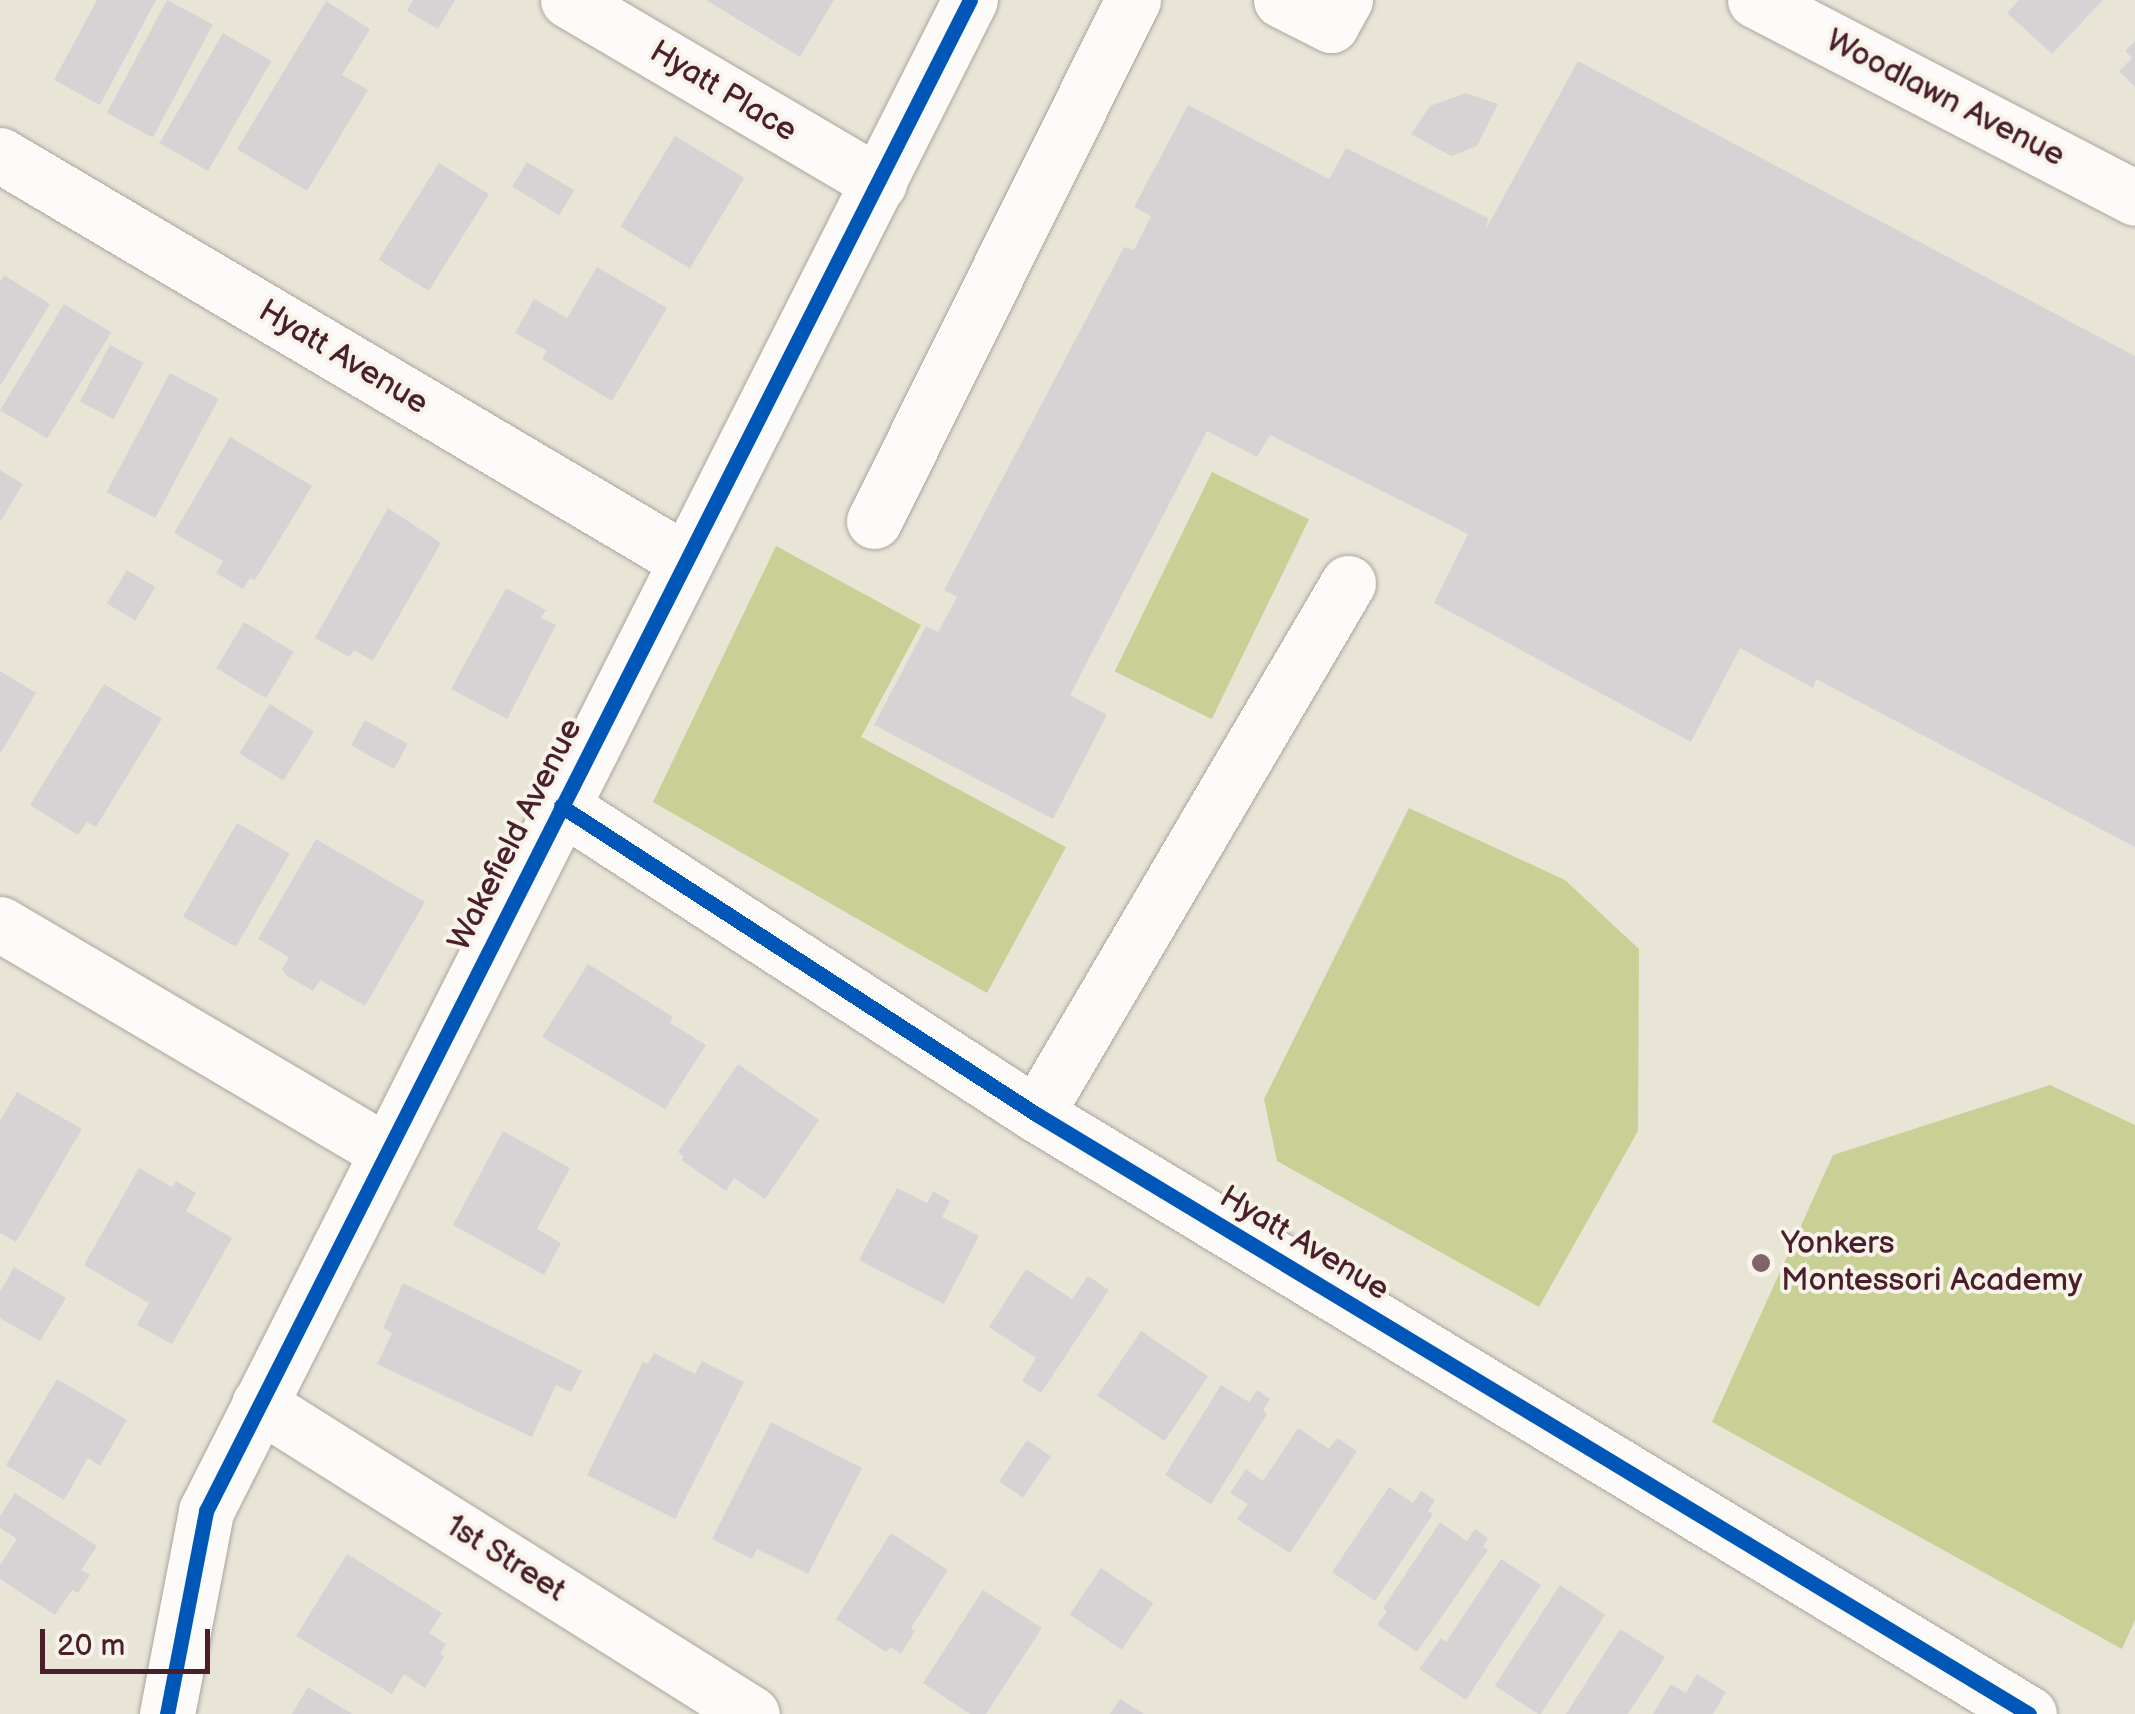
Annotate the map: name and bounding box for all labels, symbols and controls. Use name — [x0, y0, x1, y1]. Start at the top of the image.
street label: Woodlawn Avenue — [1819, 22, 2071, 176]
street label: Hyatt Place — [643, 33, 803, 151]
street label: Hyatt Avenue — [251, 292, 435, 424]
street label: Wakefield Avenue — [441, 713, 591, 957]
street label: Hyatt Avenue — [1212, 1178, 1396, 1310]
place label: Yonkers Montessori Academy — [1781, 1226, 2083, 1301]
marker: Yonkers Montessori Academy — [1750, 1252, 1772, 1274]
street label: 1st Street — [438, 1507, 572, 1611]
scale bar — [45, 1609, 215, 1671]
text: 20 m — [57, 1628, 125, 1664]

